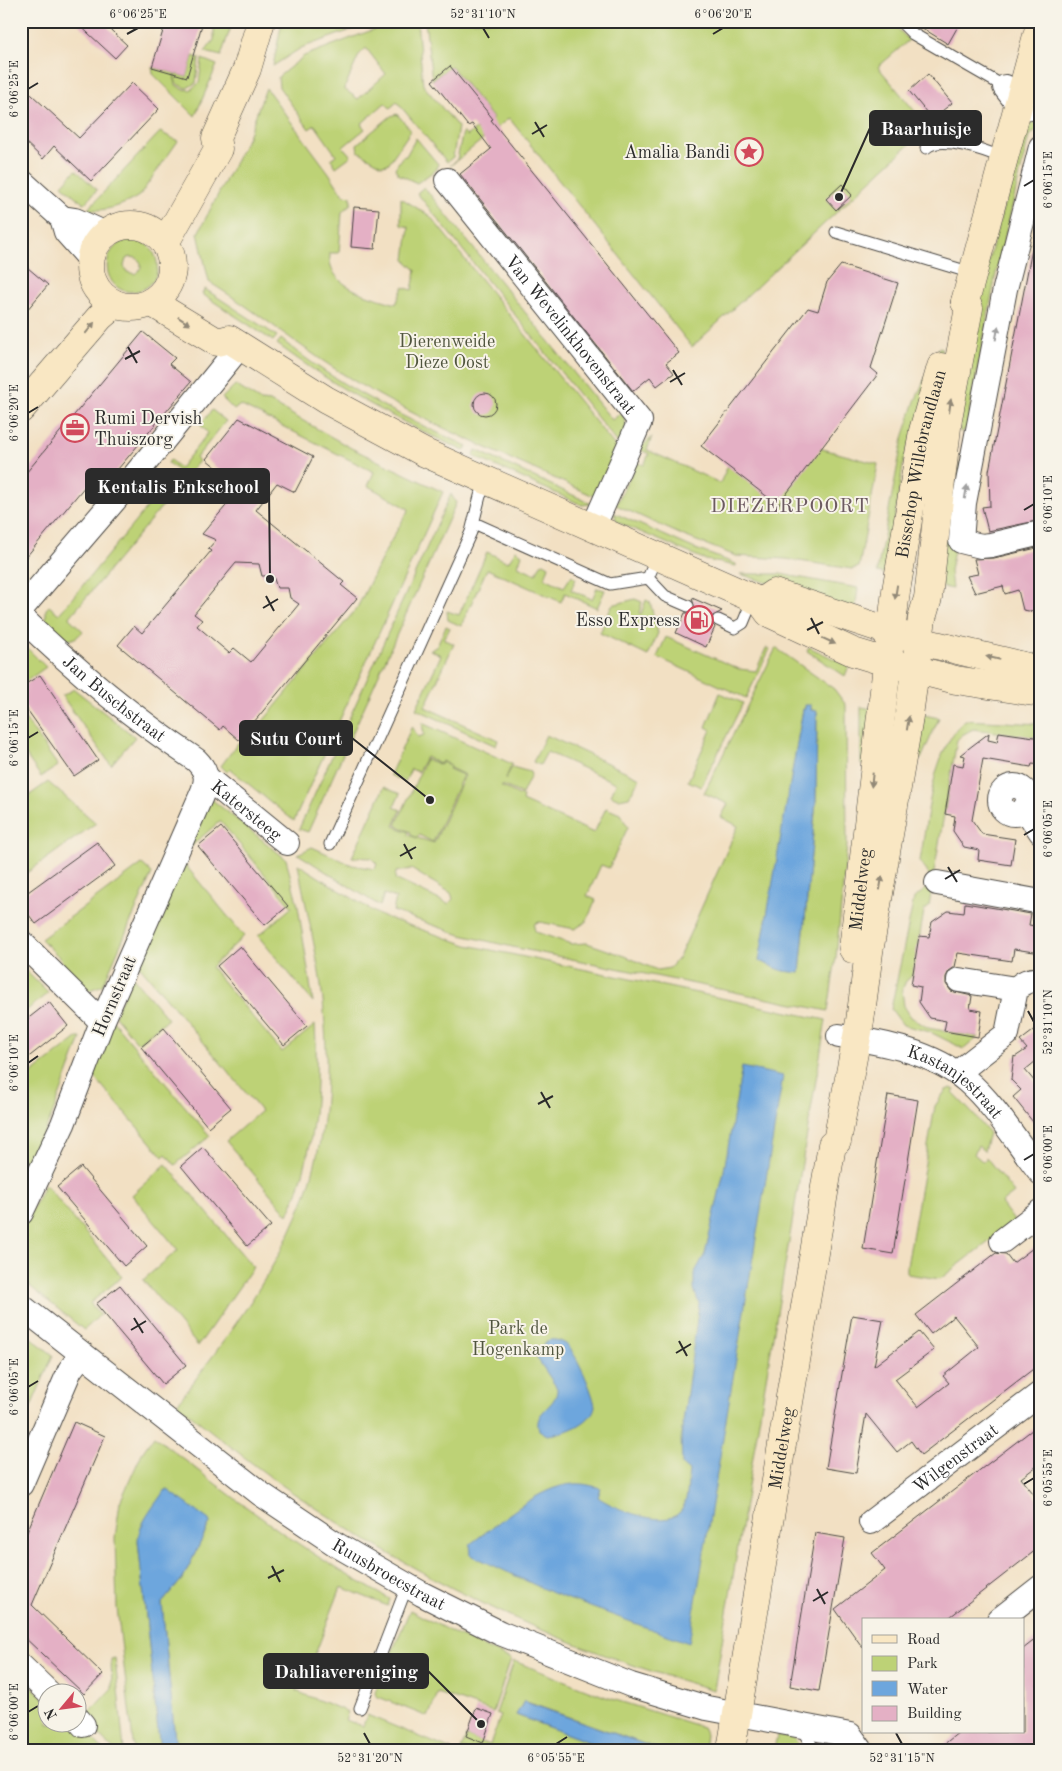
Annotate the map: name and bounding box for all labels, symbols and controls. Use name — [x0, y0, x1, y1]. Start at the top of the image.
text: 6°06'25"E — [109, 8, 167, 21]
text: 52°31'10"N — [450, 8, 516, 21]
text: 6°06'20"E — [694, 9, 752, 21]
text: 6°06'25"E — [8, 60, 21, 118]
callout: Baarhuisje — [870, 111, 981, 145]
text: Baarhuisje — [881, 121, 972, 140]
place icon: Amalia Bandi — [734, 137, 764, 167]
place label: Amalia Bandi — [624, 144, 730, 162]
text: 6°06'15"E — [1042, 151, 1055, 209]
street label: Van Wevelinkhovenstraat — [501, 252, 639, 418]
one-way arrow — [178, 316, 191, 326]
one-way arrow — [85, 322, 96, 335]
one-way arrow — [993, 324, 1001, 340]
park label: Dierenweide Dieze Oost — [399, 333, 495, 372]
street label: Bisschop Willebrandlaan — [894, 368, 950, 560]
text: 6°06'20"E — [9, 384, 21, 442]
one-way arrow — [946, 398, 954, 414]
place label: Rumi Dervish Thuiszorg — [94, 410, 203, 449]
office icon: Rumi Dervish Thuiszorg — [60, 413, 90, 443]
callout: Kentalis Enkschool — [86, 469, 269, 503]
text: 6°06'10"E — [1043, 475, 1055, 533]
text: Kentalis Enkschool — [97, 479, 260, 498]
one-way arrow — [963, 484, 971, 500]
district label: DIEZERPOORT — [710, 497, 870, 517]
one-way arrow — [891, 584, 899, 600]
fuel station icon: Esso Express — [684, 605, 714, 635]
place label: Esso Express — [576, 612, 680, 630]
one-way arrow — [822, 637, 836, 645]
street label: Jan Buschstraat — [59, 653, 169, 746]
one-way arrow — [986, 654, 1001, 662]
text: 6°06'15"E — [8, 709, 21, 767]
one-way arrow — [904, 715, 912, 731]
callout: Sutu Court — [240, 721, 352, 755]
text: Sutu Court — [250, 731, 342, 750]
one-way arrow — [868, 773, 876, 789]
street label: Katersteeg — [207, 777, 285, 845]
text: 6°06'05"E — [1042, 800, 1055, 858]
street label: Middelweg — [847, 847, 875, 932]
one-way arrow — [877, 875, 885, 891]
street label: Hornstraat — [90, 953, 140, 1039]
text: 52°31'10"N — [1042, 989, 1055, 1055]
text: 6°06'10"E — [9, 1034, 21, 1092]
street label: Kastanjestraat — [905, 1043, 1006, 1123]
text: 6°06'00"E — [1043, 1125, 1055, 1183]
park label: Park de Hogenkamp — [472, 1320, 564, 1359]
text: 6°06'05"E — [8, 1358, 21, 1416]
street label: Middelweg — [767, 1406, 798, 1491]
street label: Wilgenstraat — [910, 1421, 1002, 1497]
text: 6°05'55"E — [1042, 1449, 1055, 1507]
street label: Ruusbroecstraat — [329, 1536, 448, 1614]
legend — [862, 1618, 1024, 1734]
text: Road — [907, 1633, 941, 1648]
callout: Dahliavereniging — [264, 1654, 428, 1688]
text: Park — [907, 1657, 938, 1672]
text: Dahliavereniging — [274, 1664, 419, 1683]
text: 6°06'00"E — [9, 1683, 21, 1741]
text: Water — [907, 1683, 948, 1698]
north arrow — [38, 1684, 88, 1734]
text: N — [43, 1705, 60, 1722]
text: Building — [907, 1707, 962, 1722]
text: 52°31'20"N — [337, 1752, 403, 1765]
text: 6°05'55"E — [527, 1752, 585, 1765]
text: 52°31'15"N — [869, 1752, 935, 1765]

